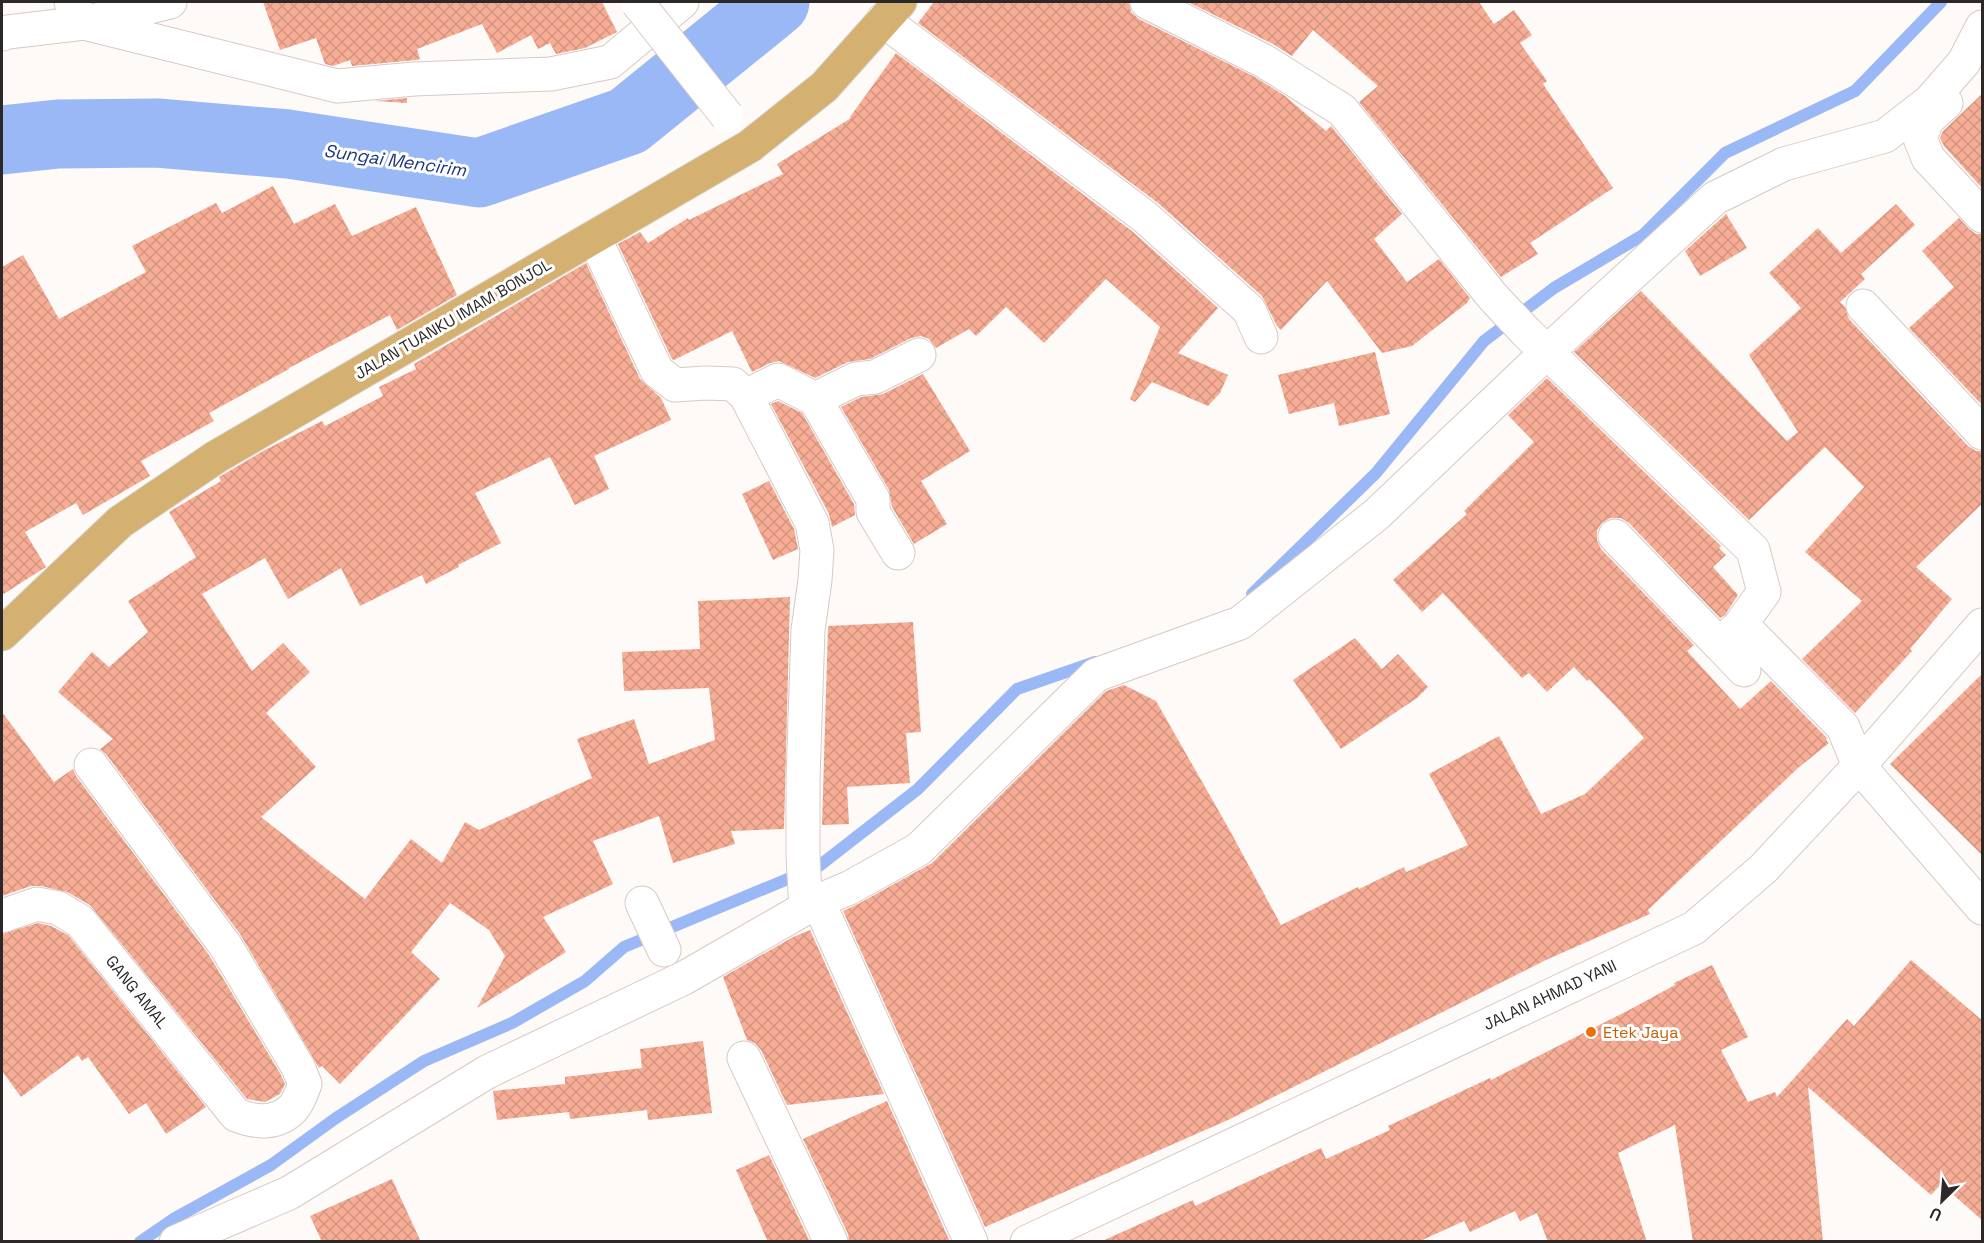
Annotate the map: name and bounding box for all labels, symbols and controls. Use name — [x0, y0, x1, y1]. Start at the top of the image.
water label: Sungai Mencirim — [323, 139, 468, 181]
street label: JALAN TUANKU IMAM BONJOL — [351, 254, 555, 384]
street label: GANG AMAL — [101, 951, 173, 1033]
street label: JALAN AHMAD YANI — [1480, 955, 1620, 1035]
place label: Etek Jaya — [1603, 1022, 1678, 1043]
marker: Etek Jaya — [1584, 1025, 1598, 1039]
north arrow — [1912, 1171, 1972, 1231]
text: U — [1927, 1202, 1945, 1226]

